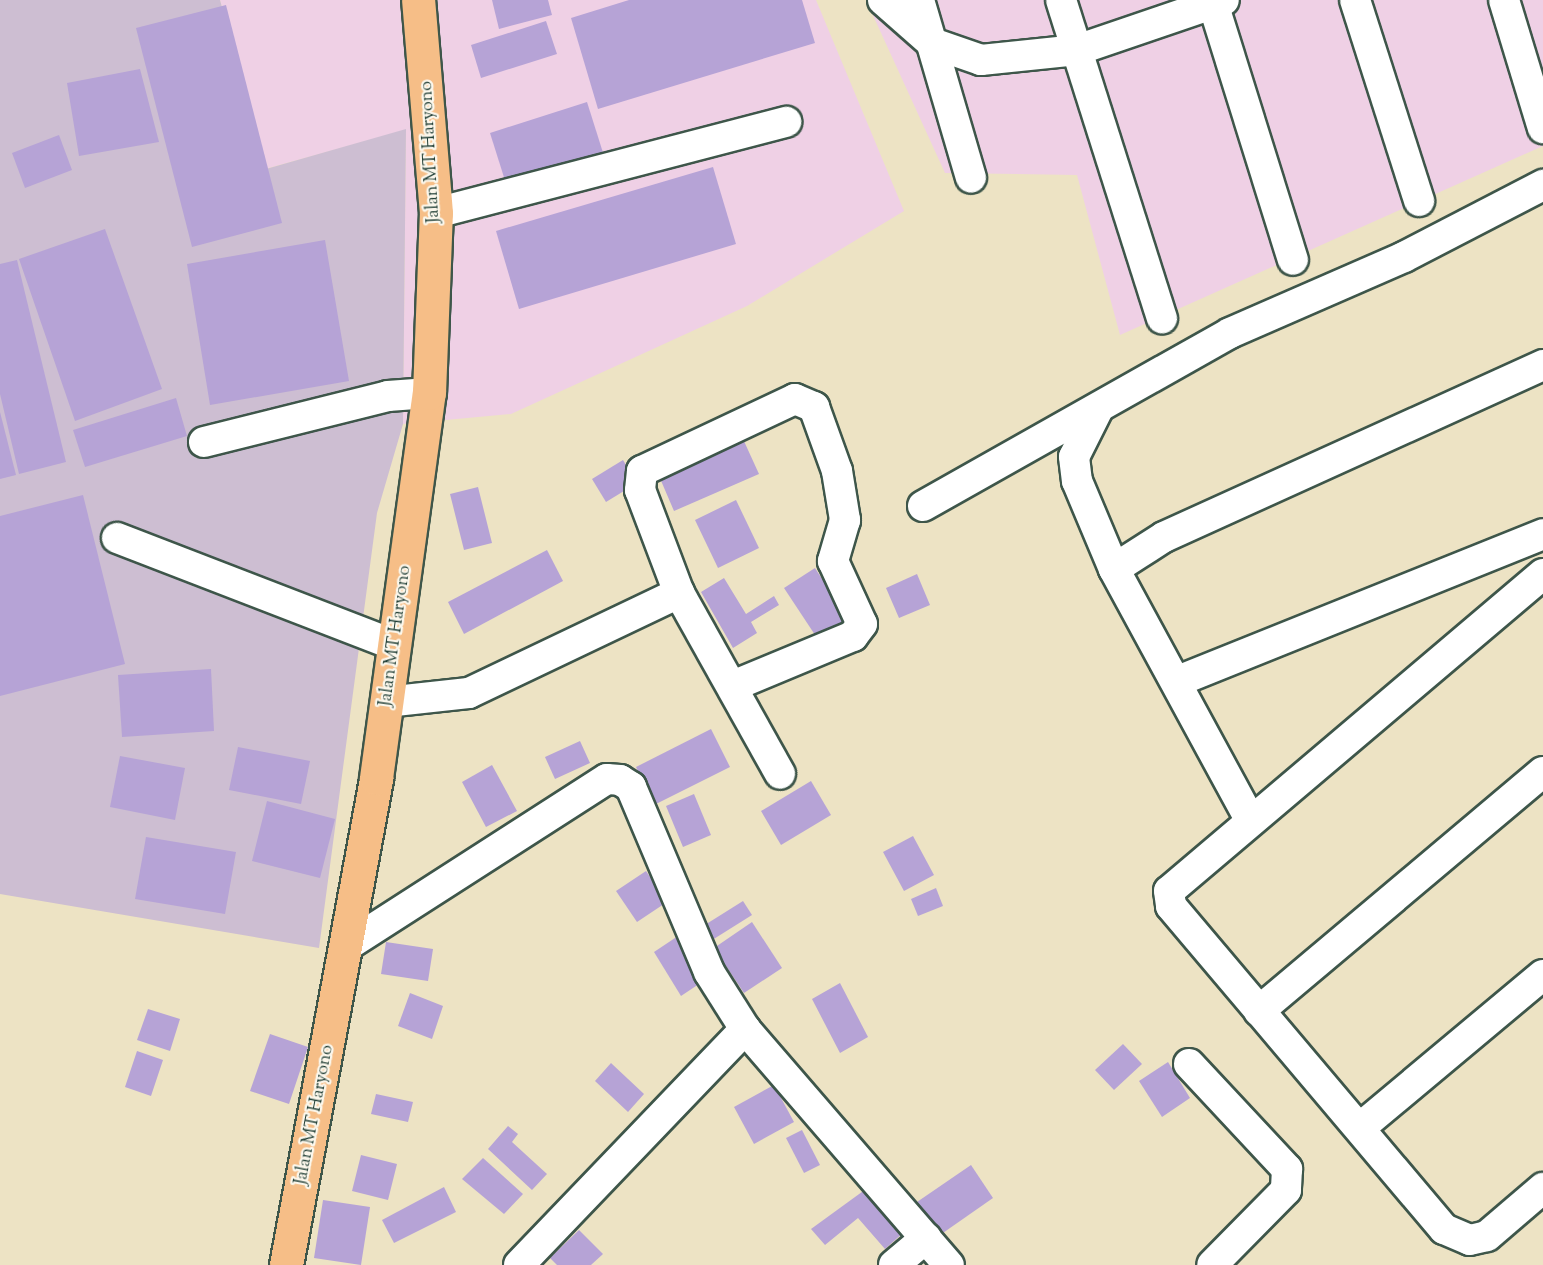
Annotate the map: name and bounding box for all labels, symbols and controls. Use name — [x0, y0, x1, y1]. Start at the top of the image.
street label: Jalan MT Haryono — [416, 80, 446, 224]
street label: Jalan MT Haryono — [375, 564, 417, 708]
street label: Jalan MT Haryono — [291, 1043, 339, 1187]

